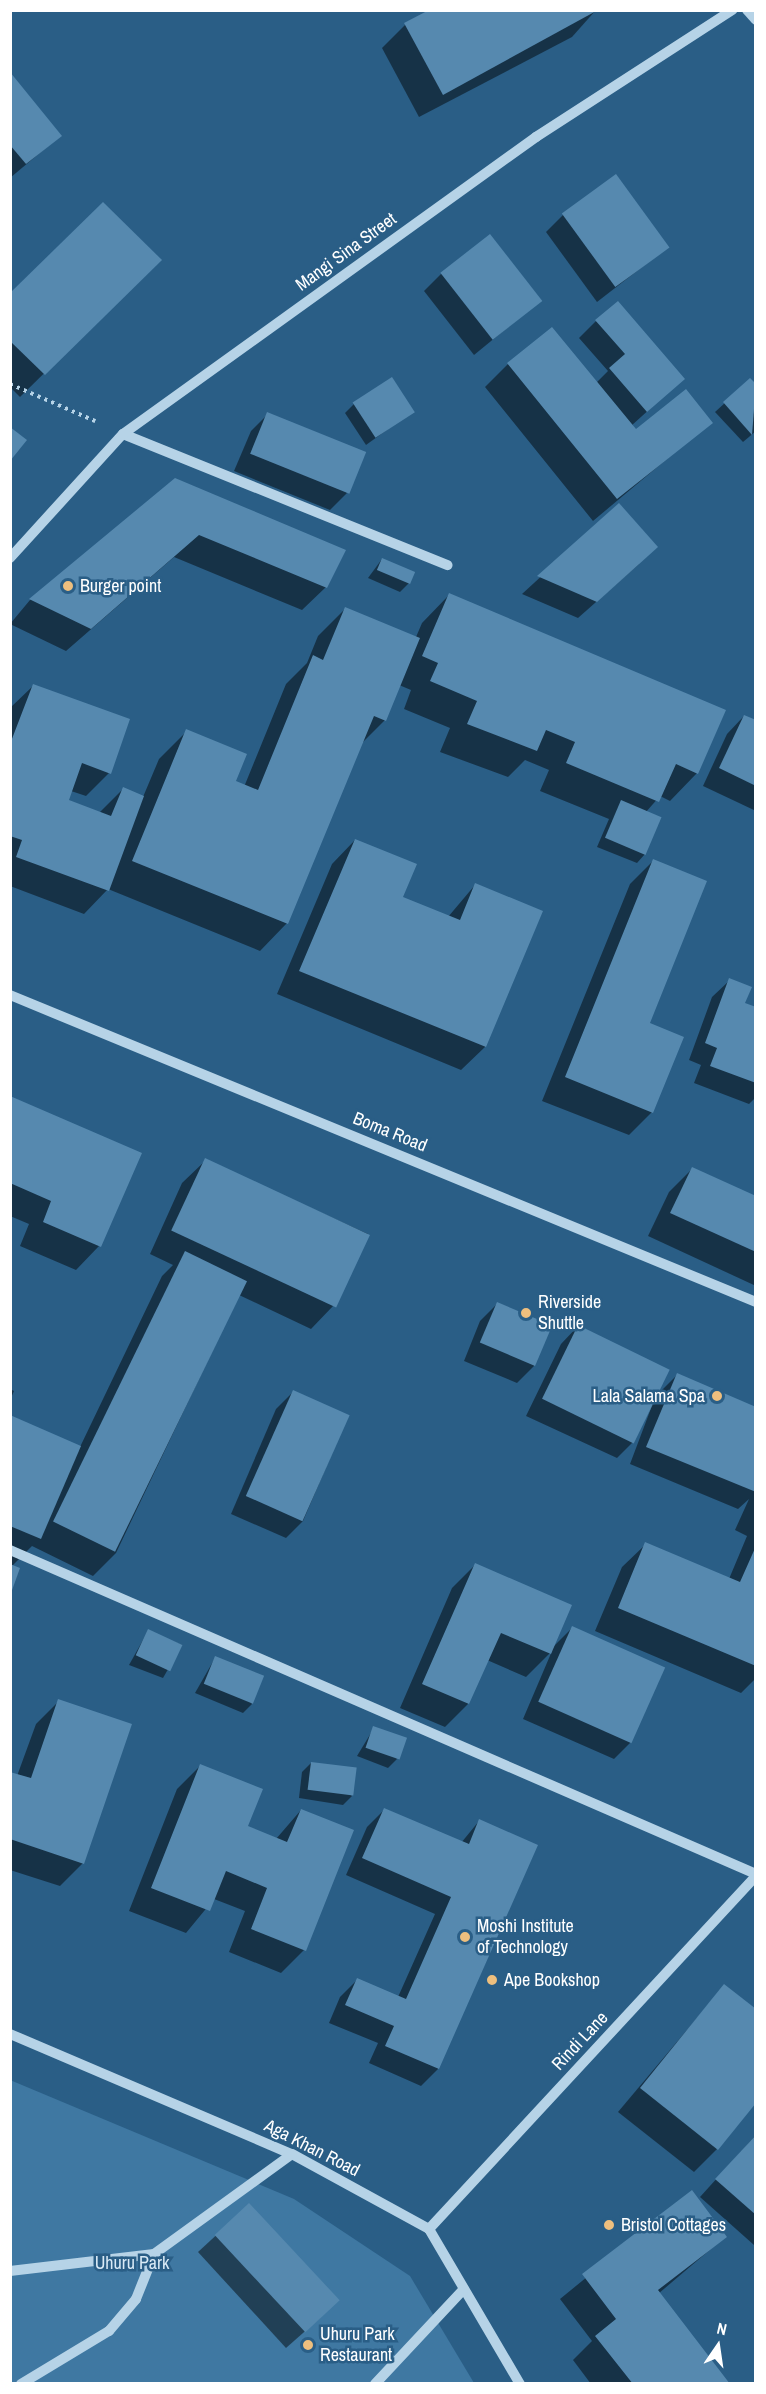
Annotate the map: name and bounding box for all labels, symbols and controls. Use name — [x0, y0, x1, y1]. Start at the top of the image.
street label: Mangi Sina Street — [292, 208, 400, 296]
place label: Burger point — [80, 575, 161, 597]
marker: Burger point — [61, 579, 75, 593]
street label: Boma Road — [350, 1107, 430, 1157]
place label: Riverside Shuttle — [538, 1292, 601, 1334]
marker: Riverside Shuttle — [519, 1306, 533, 1320]
place label: Lala Salama Spa — [593, 1385, 705, 1407]
marker: Lala Salama Spa — [710, 1389, 724, 1403]
place label: Moshi Institute of Technology — [477, 1916, 574, 1958]
marker: Moshi Institute of Technology — [458, 1930, 472, 1944]
place label: Ape Bookshop — [504, 1969, 600, 1991]
marker: Ape Bookshop — [485, 1973, 499, 1987]
street label: Rindi Lane — [547, 2007, 613, 2075]
street label: Aga Khan Road — [261, 2115, 363, 2181]
place label: Bristol Cottages — [621, 2214, 726, 2236]
marker: Bristol Cottages — [602, 2218, 616, 2232]
park label: Uhuru Park — [95, 2252, 169, 2274]
north arrow — [688, 2316, 748, 2376]
text: N — [715, 2317, 729, 2340]
place label: Uhuru Park Restaurant — [320, 2324, 395, 2366]
marker: Uhuru Park Restaurant — [301, 2338, 315, 2352]

